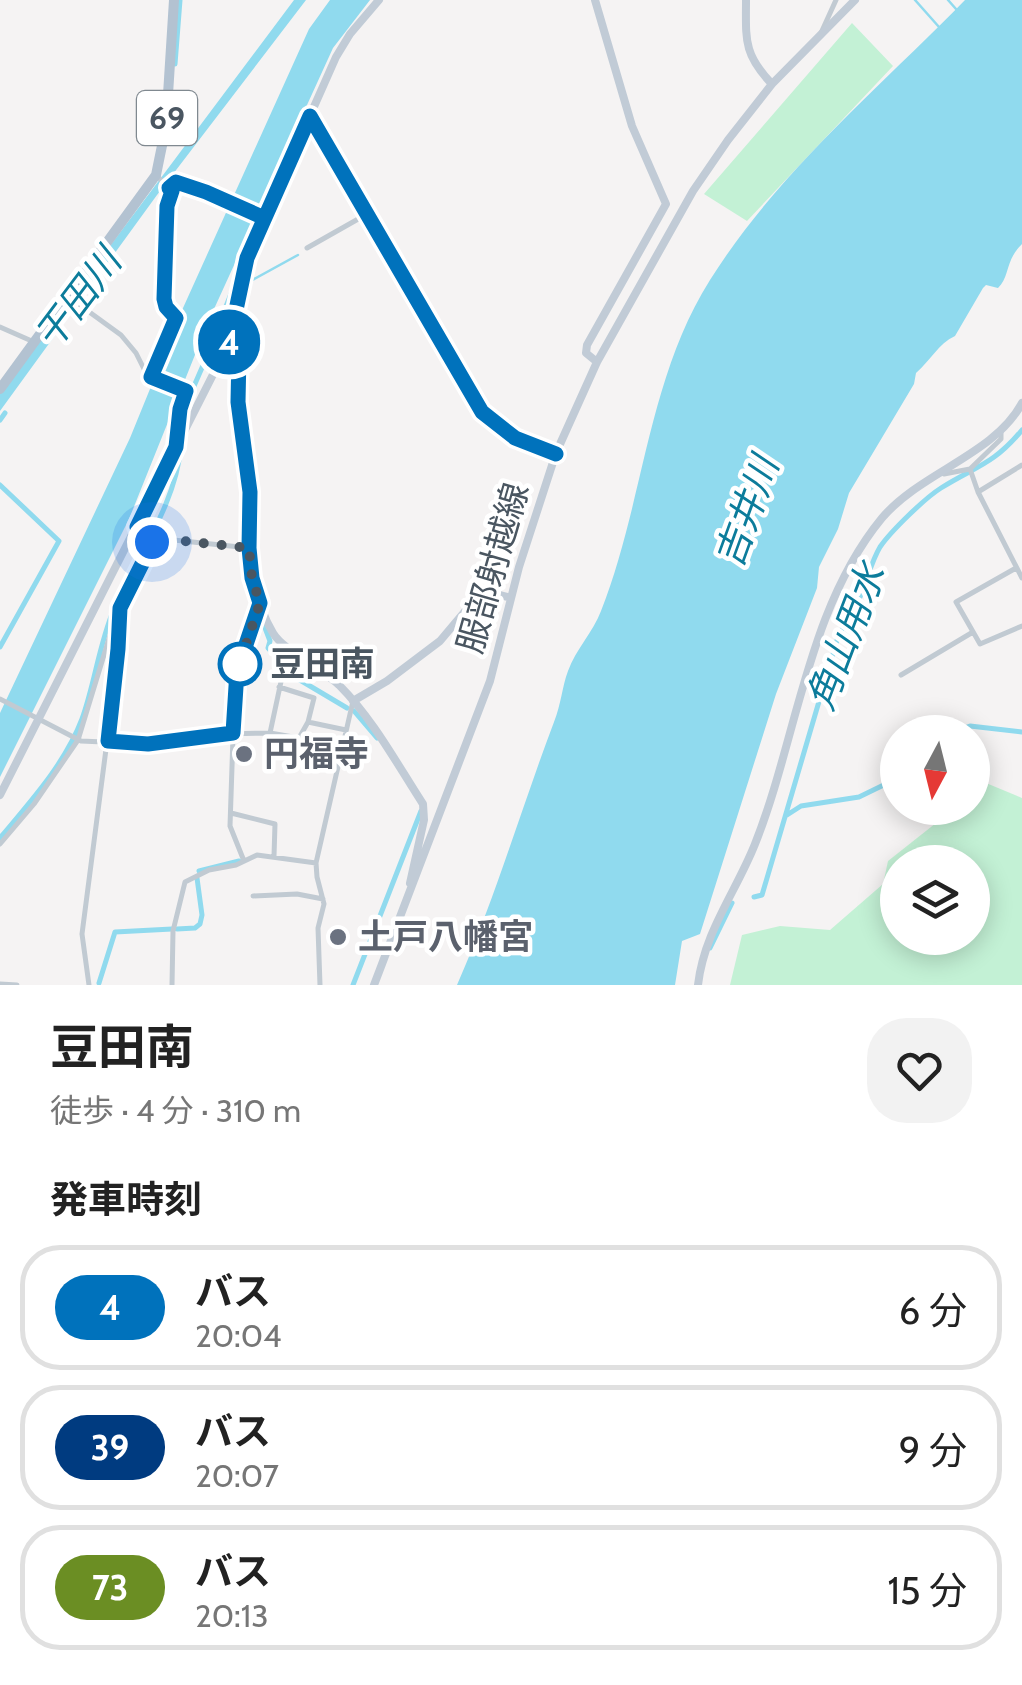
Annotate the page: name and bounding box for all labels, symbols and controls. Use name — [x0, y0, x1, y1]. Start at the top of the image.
road number: 69 — [137, 91, 197, 145]
water label: 干田川 — [25, 236, 133, 358]
line badge: 4 — [196, 310, 262, 374]
text: 4 — [218, 321, 240, 364]
water label: 吉井川 — [705, 446, 789, 573]
street label: 服部射越線 — [448, 478, 537, 658]
your location — [127, 517, 177, 567]
water label: 角山用水 — [796, 554, 896, 716]
place label: 豆田南 — [270, 642, 375, 685]
marker: 豆田南 — [219, 643, 261, 685]
north arrow — [880, 715, 990, 825]
map controls — [880, 715, 990, 955]
place label: 円福寺 — [264, 732, 369, 775]
marker: 円福寺 — [233, 743, 255, 765]
button: layers — [880, 845, 990, 955]
place label: 土戸八幡宮 — [358, 915, 533, 958]
marker: 土戸八幡宮 — [327, 926, 349, 948]
text: 豆田南 — [50, 1018, 194, 1076]
button: heart — [867, 1018, 972, 1123]
text: 徒歩 · 4 分 · 310 m — [50, 1091, 301, 1130]
text: 発車時刻 — [50, 1176, 202, 1223]
text: バス — [195, 1268, 271, 1315]
text: 4 — [99, 1286, 121, 1329]
text: 6 分 — [899, 1287, 967, 1334]
text: 20:04 — [195, 1316, 282, 1355]
text: バス — [195, 1408, 271, 1455]
text: 39 — [91, 1426, 129, 1469]
text: 9 分 — [899, 1427, 967, 1474]
text: 20:07 — [195, 1456, 279, 1495]
text: バス — [195, 1548, 271, 1595]
text: 73 — [92, 1566, 128, 1609]
text: 15 分 — [888, 1567, 967, 1614]
text: 20:13 — [195, 1596, 269, 1635]

